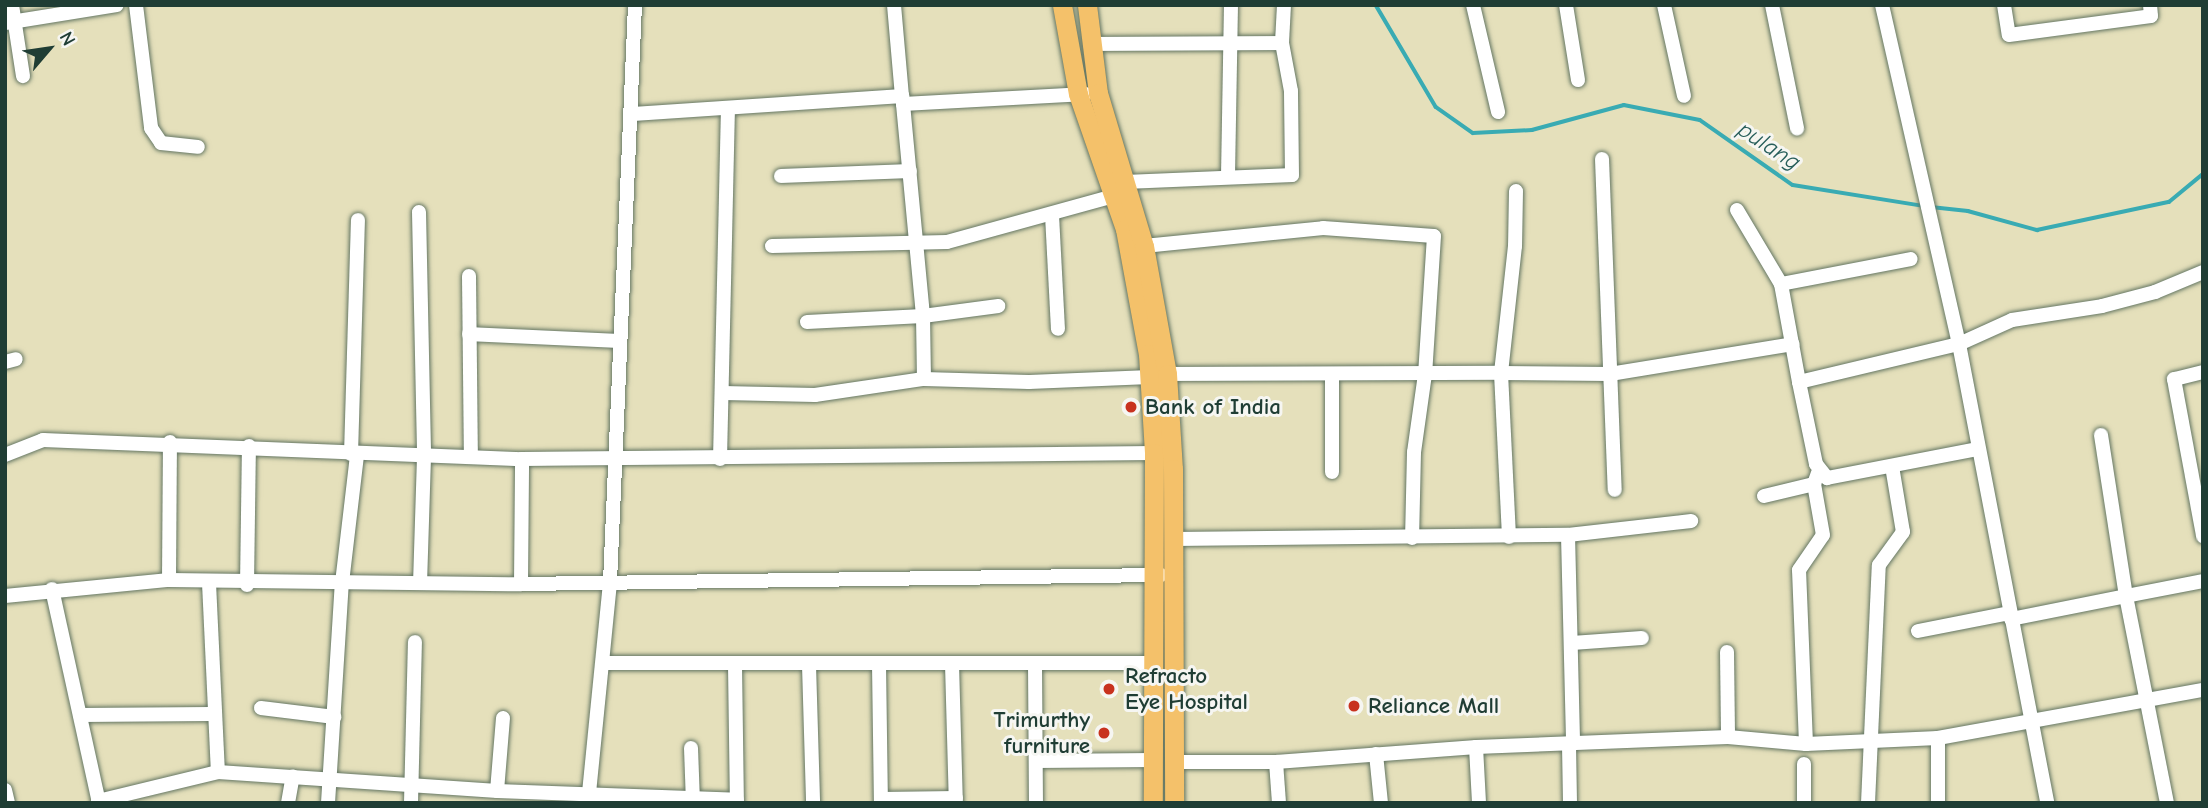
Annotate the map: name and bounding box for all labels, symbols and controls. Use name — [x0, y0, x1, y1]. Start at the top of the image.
north arrow — [14, 14, 84, 84]
text: N — [55, 28, 80, 50]
water label: pulang — [1732, 115, 1806, 177]
place label: Bank of India — [1145, 393, 1281, 421]
marker: Bank of India — [1123, 399, 1139, 415]
place label: Refracto Eye Hospital — [1125, 662, 1248, 716]
marker: Refracto Eye Hospital — [1099, 679, 1119, 699]
place label: Reliance Mall — [1368, 692, 1499, 720]
marker: Reliance Mall — [1346, 698, 1362, 714]
place label: Trimurthy furniture — [993, 706, 1090, 760]
marker: Trimurthy furniture — [1096, 725, 1112, 741]

